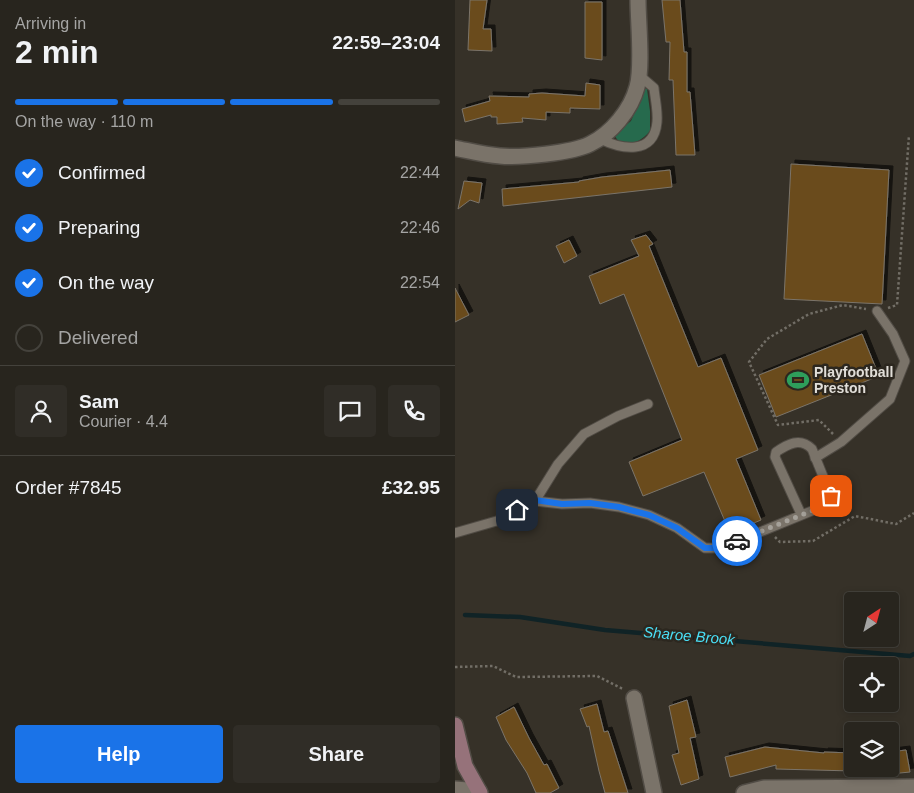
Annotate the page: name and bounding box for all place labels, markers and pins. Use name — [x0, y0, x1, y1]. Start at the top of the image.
place label: Playfootball Preston — [814, 364, 893, 396]
sports icon: Playfootball Preston — [785, 367, 811, 393]
pin — [810, 475, 852, 517]
pin — [496, 489, 538, 531]

